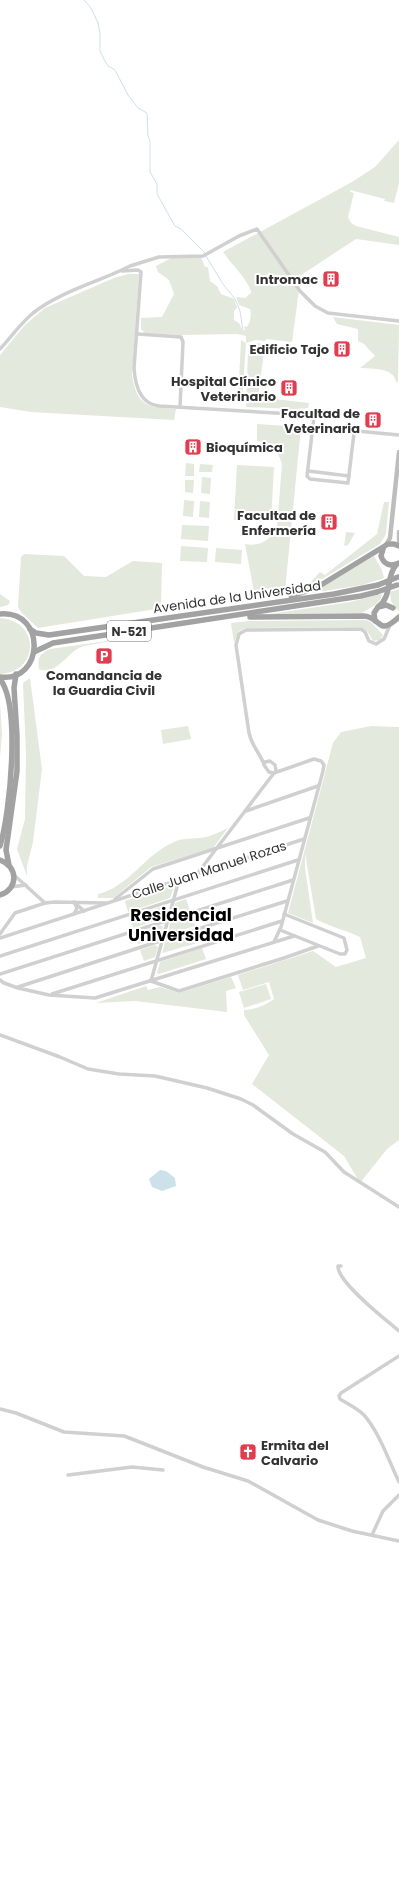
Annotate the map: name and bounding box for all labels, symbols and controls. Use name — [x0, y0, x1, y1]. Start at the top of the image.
building icon: Intromac — [321, 269, 341, 289]
place label: Intromac — [256, 270, 318, 289]
building icon: Edificio Tajo — [332, 339, 352, 359]
place label: Edificio Tajo — [249, 340, 329, 359]
place label: Hospital Clínico Veterinario — [171, 372, 276, 406]
building icon: Hospital Clínico Veterinario — [279, 378, 299, 398]
place label: Facultad de Veterinaria — [281, 404, 360, 438]
building icon: Facultad de Veterinaria — [363, 410, 383, 430]
building icon: Bioquímica — [183, 437, 203, 457]
place label: Bioquímica — [206, 438, 283, 457]
place label: Facultad de Enfermería — [237, 506, 316, 540]
building icon: Facultad de Enfermería — [319, 512, 339, 532]
street label: Avenida de la Universidad — [152, 576, 322, 618]
road number: N-521 — [107, 621, 151, 641]
parking icon: Comandancia de la Guardia Civil — [94, 646, 114, 666]
place label: Comandancia de la Guardia Civil — [46, 666, 162, 700]
street label: Calle Juan Manuel Rozas — [129, 836, 289, 904]
district label: Residencial Universidad — [128, 903, 234, 947]
place label: Ermita del Calvario — [261, 1436, 329, 1470]
church icon: Ermita del Calvario — [238, 1442, 258, 1462]

